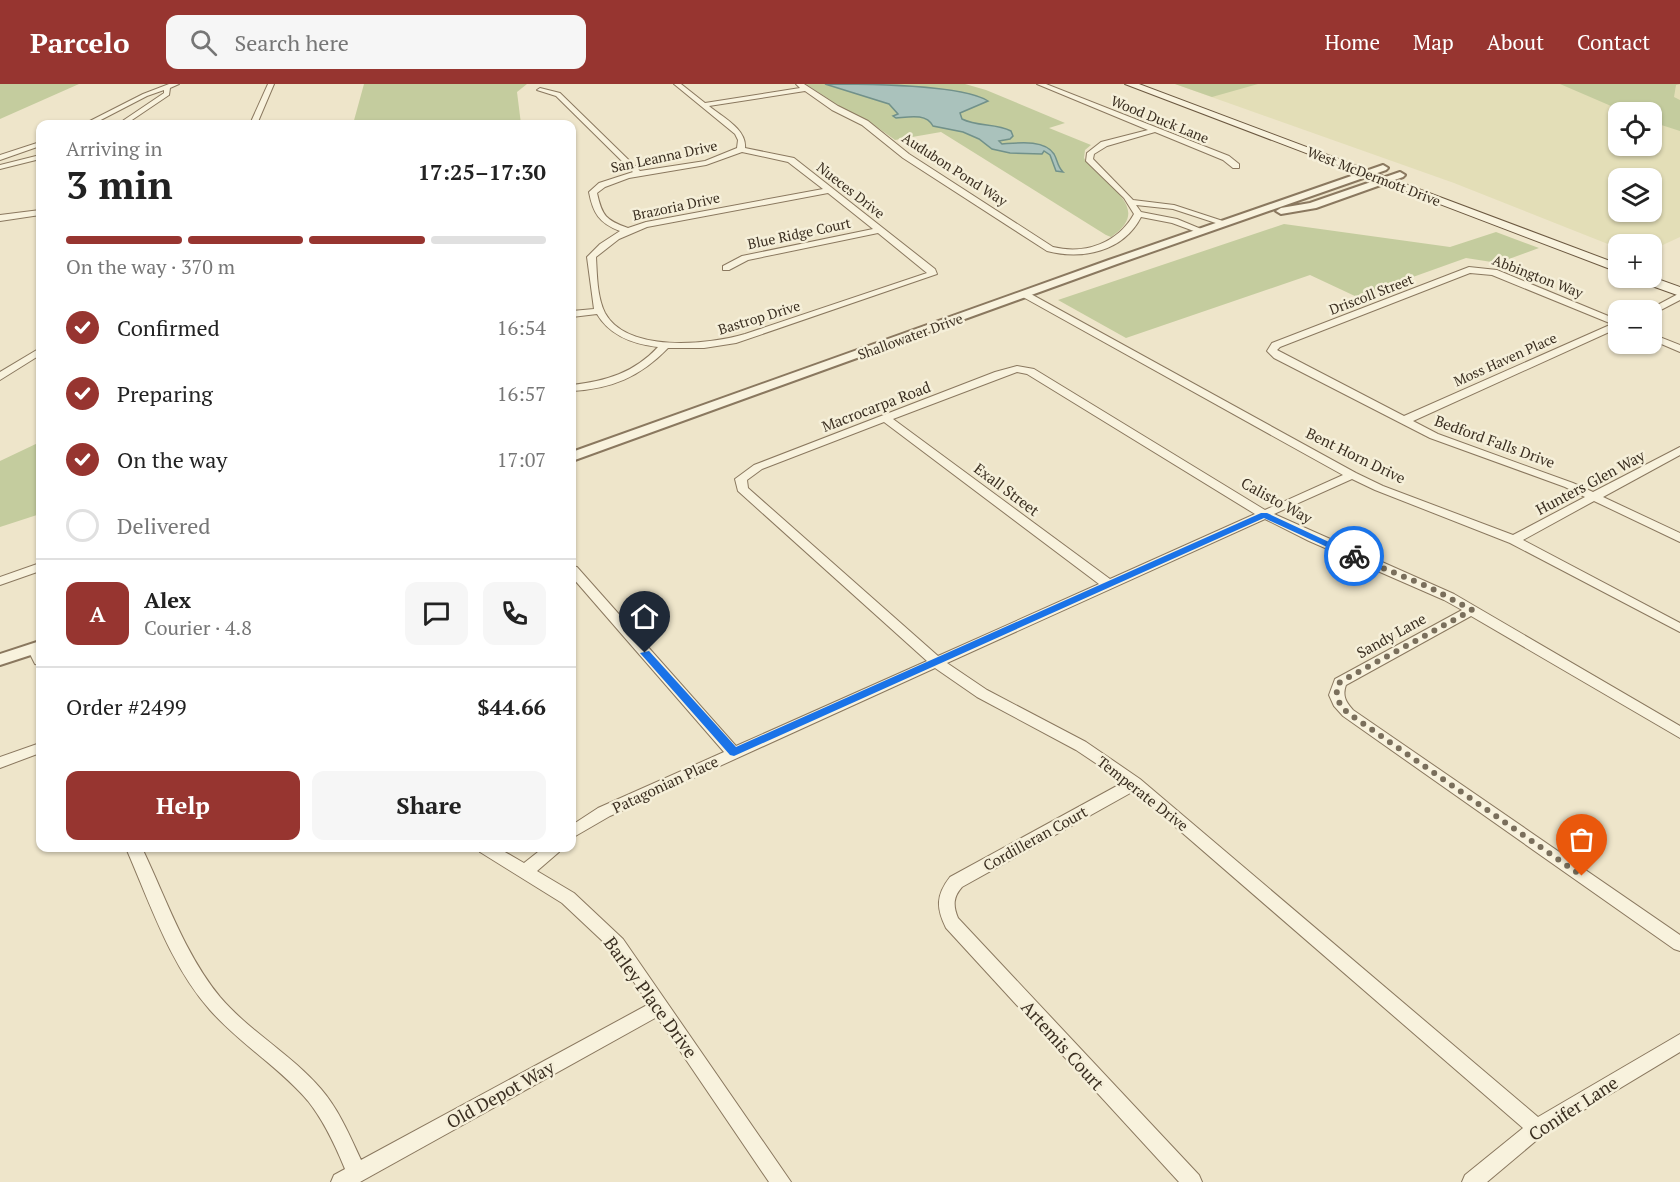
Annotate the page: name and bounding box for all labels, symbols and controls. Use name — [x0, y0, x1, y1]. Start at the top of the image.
search box — [166, 15, 586, 69]
text: Parcelo — [30, 24, 130, 61]
icon: search — [187, 26, 220, 59]
text: Search here — [235, 28, 349, 57]
text: Home — [1324, 28, 1380, 56]
text: Map — [1413, 28, 1454, 56]
text: About — [1487, 28, 1544, 56]
text: Contact — [1577, 28, 1650, 56]
street label: Wood Duck Lane — [1108, 91, 1212, 147]
map controls — [1608, 102, 1662, 354]
button: locate — [1608, 102, 1662, 156]
street label: Audubon Pond Way — [899, 128, 1012, 211]
text: Arriving in — [66, 135, 162, 162]
street label: San Leanna Drive — [609, 135, 719, 177]
street label: West McDermott Drive — [1304, 142, 1444, 210]
text: 17:25–17:30 — [418, 157, 546, 186]
street label: Nueces Drive — [813, 157, 889, 223]
text: 3 min — [66, 158, 173, 210]
button: layers — [1608, 168, 1662, 222]
street label: Brazoria Drive — [631, 187, 721, 225]
street label: Blue Ridge Court — [746, 213, 853, 253]
button: + — [1608, 234, 1662, 288]
street label: Abbington Way — [1490, 250, 1587, 302]
text: On the way · 370 m — [66, 253, 235, 280]
street label: Driscoll Street — [1326, 269, 1417, 319]
street label: Bastrop Drive — [716, 296, 802, 338]
button: − — [1608, 300, 1662, 354]
street label: Shallowater Drive — [855, 308, 965, 364]
icon: check — [66, 311, 99, 344]
text: Confirmed — [117, 313, 220, 342]
text: 16:54 — [497, 314, 546, 341]
street label: Moss Haven Place — [1450, 328, 1560, 390]
street label: Macrocarpa Road — [819, 376, 933, 436]
icon: check — [66, 377, 99, 410]
text: Preparing — [117, 379, 213, 408]
text: 16:57 — [497, 380, 546, 407]
street label: Bedford Falls Drive — [1432, 410, 1558, 472]
street label: Bent Horn Drive — [1303, 422, 1409, 488]
icon: check — [66, 443, 99, 476]
text: On the way — [117, 445, 227, 474]
street label: Hunters Glen Way — [1532, 445, 1648, 519]
text: 17:07 — [497, 446, 546, 473]
street label: Exall Street — [970, 458, 1044, 520]
street label: Calisto Way — [1238, 472, 1317, 528]
text: Delivered — [117, 511, 210, 540]
courier — [1324, 526, 1384, 586]
icon: bike — [1338, 540, 1371, 573]
button: chat — [405, 582, 468, 645]
button: phone — [483, 582, 546, 645]
text: Alex — [144, 585, 191, 614]
pin — [619, 591, 670, 653]
text: A — [89, 599, 106, 628]
icon: home — [628, 600, 661, 633]
street label: Sandy Lane — [1353, 608, 1429, 662]
text: Courier · 4.8 — [144, 614, 252, 641]
text: Order #2499 — [66, 692, 186, 721]
text: $44.66 — [477, 692, 546, 721]
street label: Patagonian Place — [609, 751, 721, 817]
street label: Temperate Drive — [1093, 751, 1193, 835]
button: Help — [66, 771, 300, 840]
button: Share — [312, 771, 546, 840]
street label: Cordilleran Court — [979, 801, 1091, 875]
pin — [1556, 814, 1607, 876]
icon: bag — [1565, 823, 1598, 856]
street label: Barley Place Drive — [599, 932, 703, 1062]
street label: Artemis Court — [1016, 995, 1110, 1095]
street label: Old Depot Way — [442, 1054, 559, 1134]
street label: Conifer Lane — [1524, 1070, 1622, 1146]

